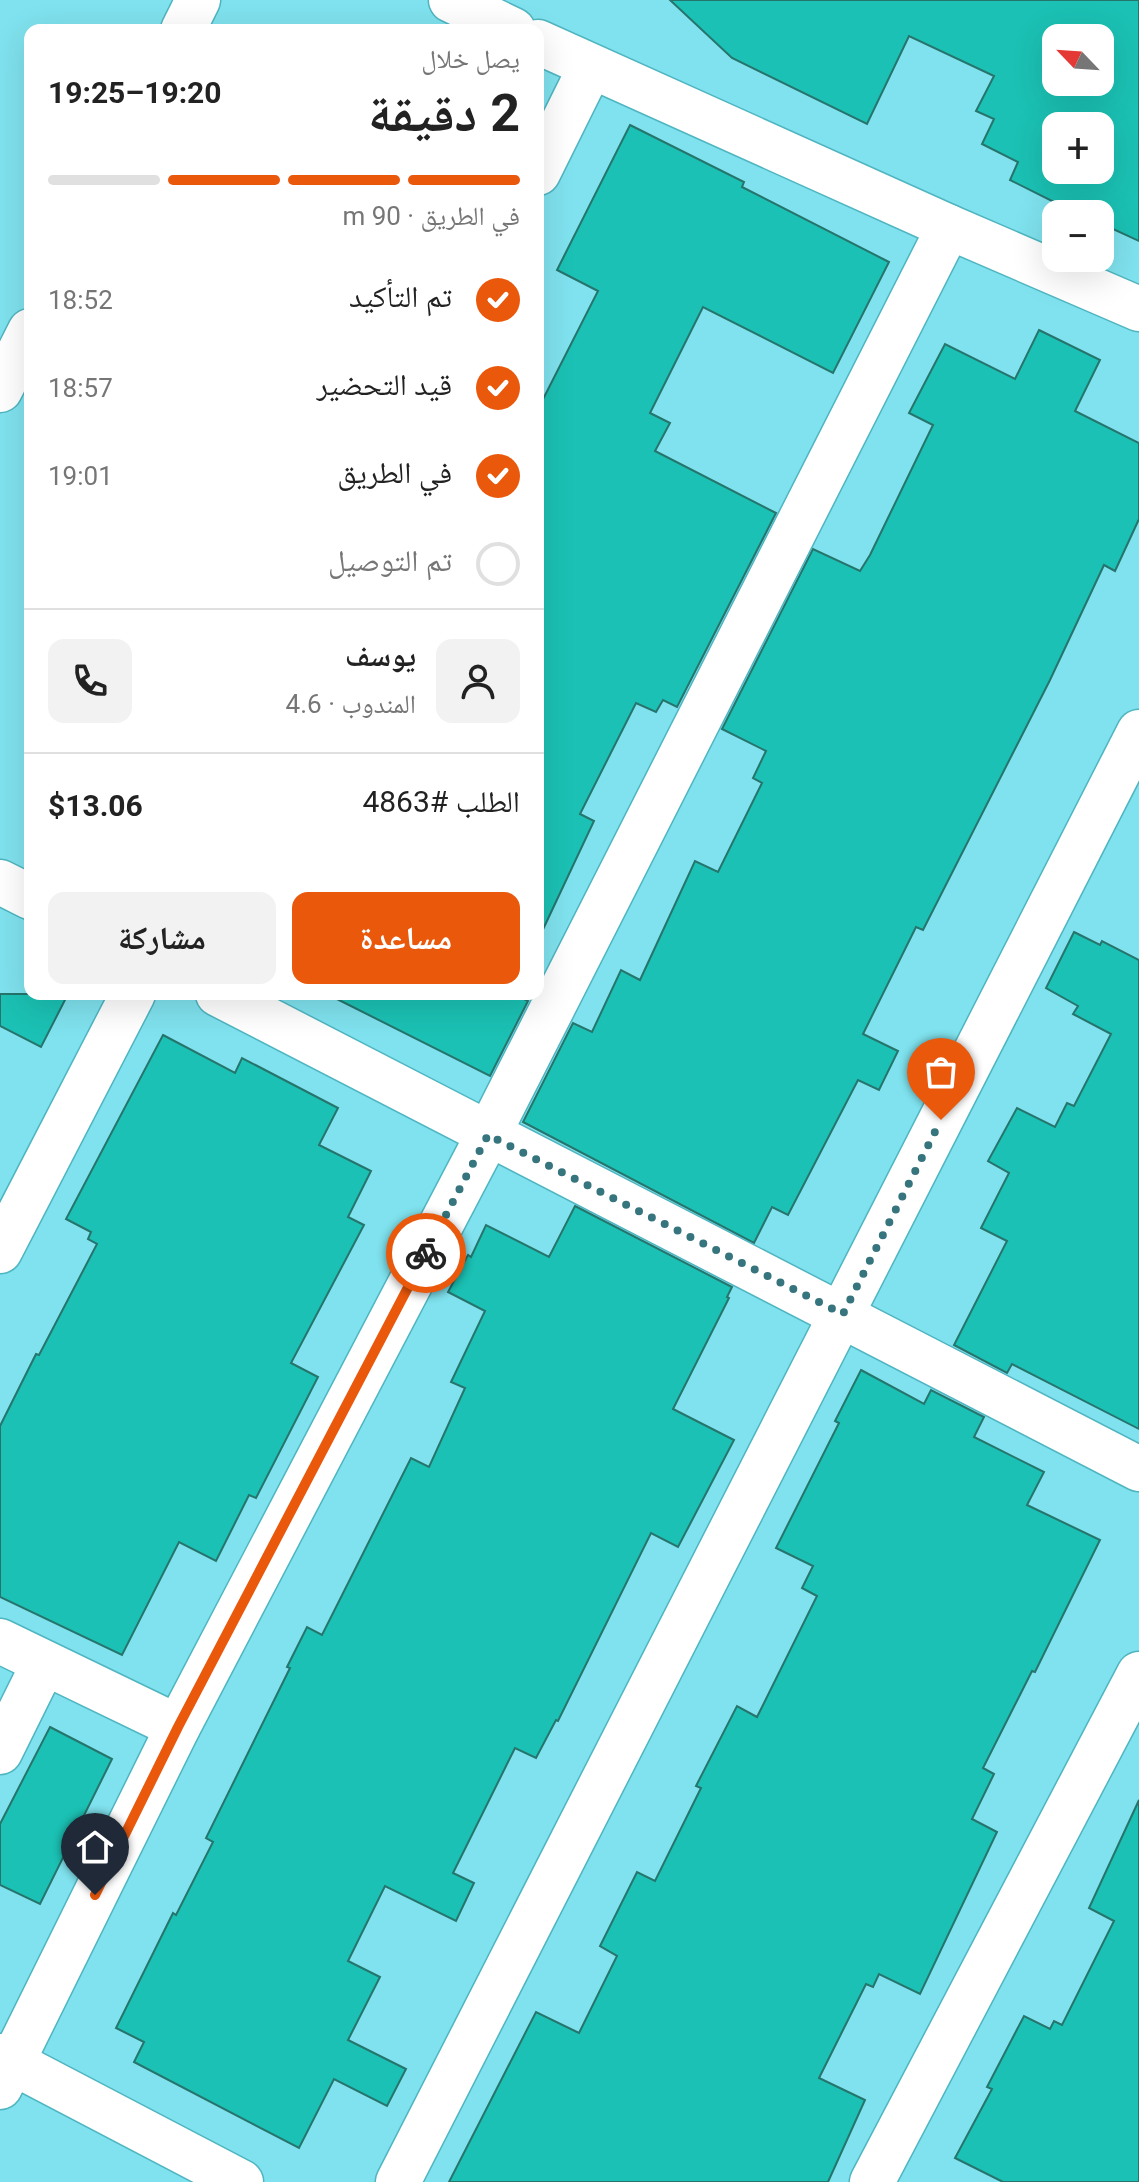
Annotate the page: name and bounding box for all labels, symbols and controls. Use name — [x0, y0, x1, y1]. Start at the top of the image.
north arrow — [1042, 24, 1114, 96]
map controls — [1042, 24, 1114, 272]
text: يصل خلال — [421, 44, 520, 74]
text: 19:20–19:25 — [48, 75, 222, 110]
text: 2 دقيقة — [368, 83, 520, 144]
button: + — [1042, 112, 1114, 184]
button: − — [1042, 200, 1114, 272]
text: في الطريق · 90 m — [342, 201, 520, 231]
icon: check — [476, 278, 520, 322]
text: تم التأكيد — [349, 279, 452, 314]
text: 18:52 — [48, 285, 113, 315]
icon: check — [476, 366, 520, 410]
text: قيد التحضير — [316, 367, 452, 402]
text: 18:57 — [48, 373, 113, 403]
icon: check — [476, 454, 520, 498]
text: في الطريق — [337, 455, 452, 490]
text: 19:01 — [48, 461, 113, 491]
text: تم التوصيل — [328, 543, 452, 578]
text: يوسف — [345, 638, 416, 673]
button: phone — [48, 639, 132, 723]
button: person — [436, 639, 520, 723]
text: المندوب · 4.6 — [286, 689, 416, 719]
text: الطلب #4863 — [362, 784, 520, 819]
text: $13.06 — [48, 788, 143, 823]
button: مشاركة — [48, 892, 276, 984]
button: مساعدة — [292, 892, 520, 984]
pin — [907, 1038, 975, 1120]
icon: bag — [919, 1050, 963, 1094]
courier — [386, 1213, 466, 1293]
icon: bike — [404, 1231, 448, 1275]
pin — [61, 1813, 129, 1895]
icon: home — [73, 1825, 117, 1869]

